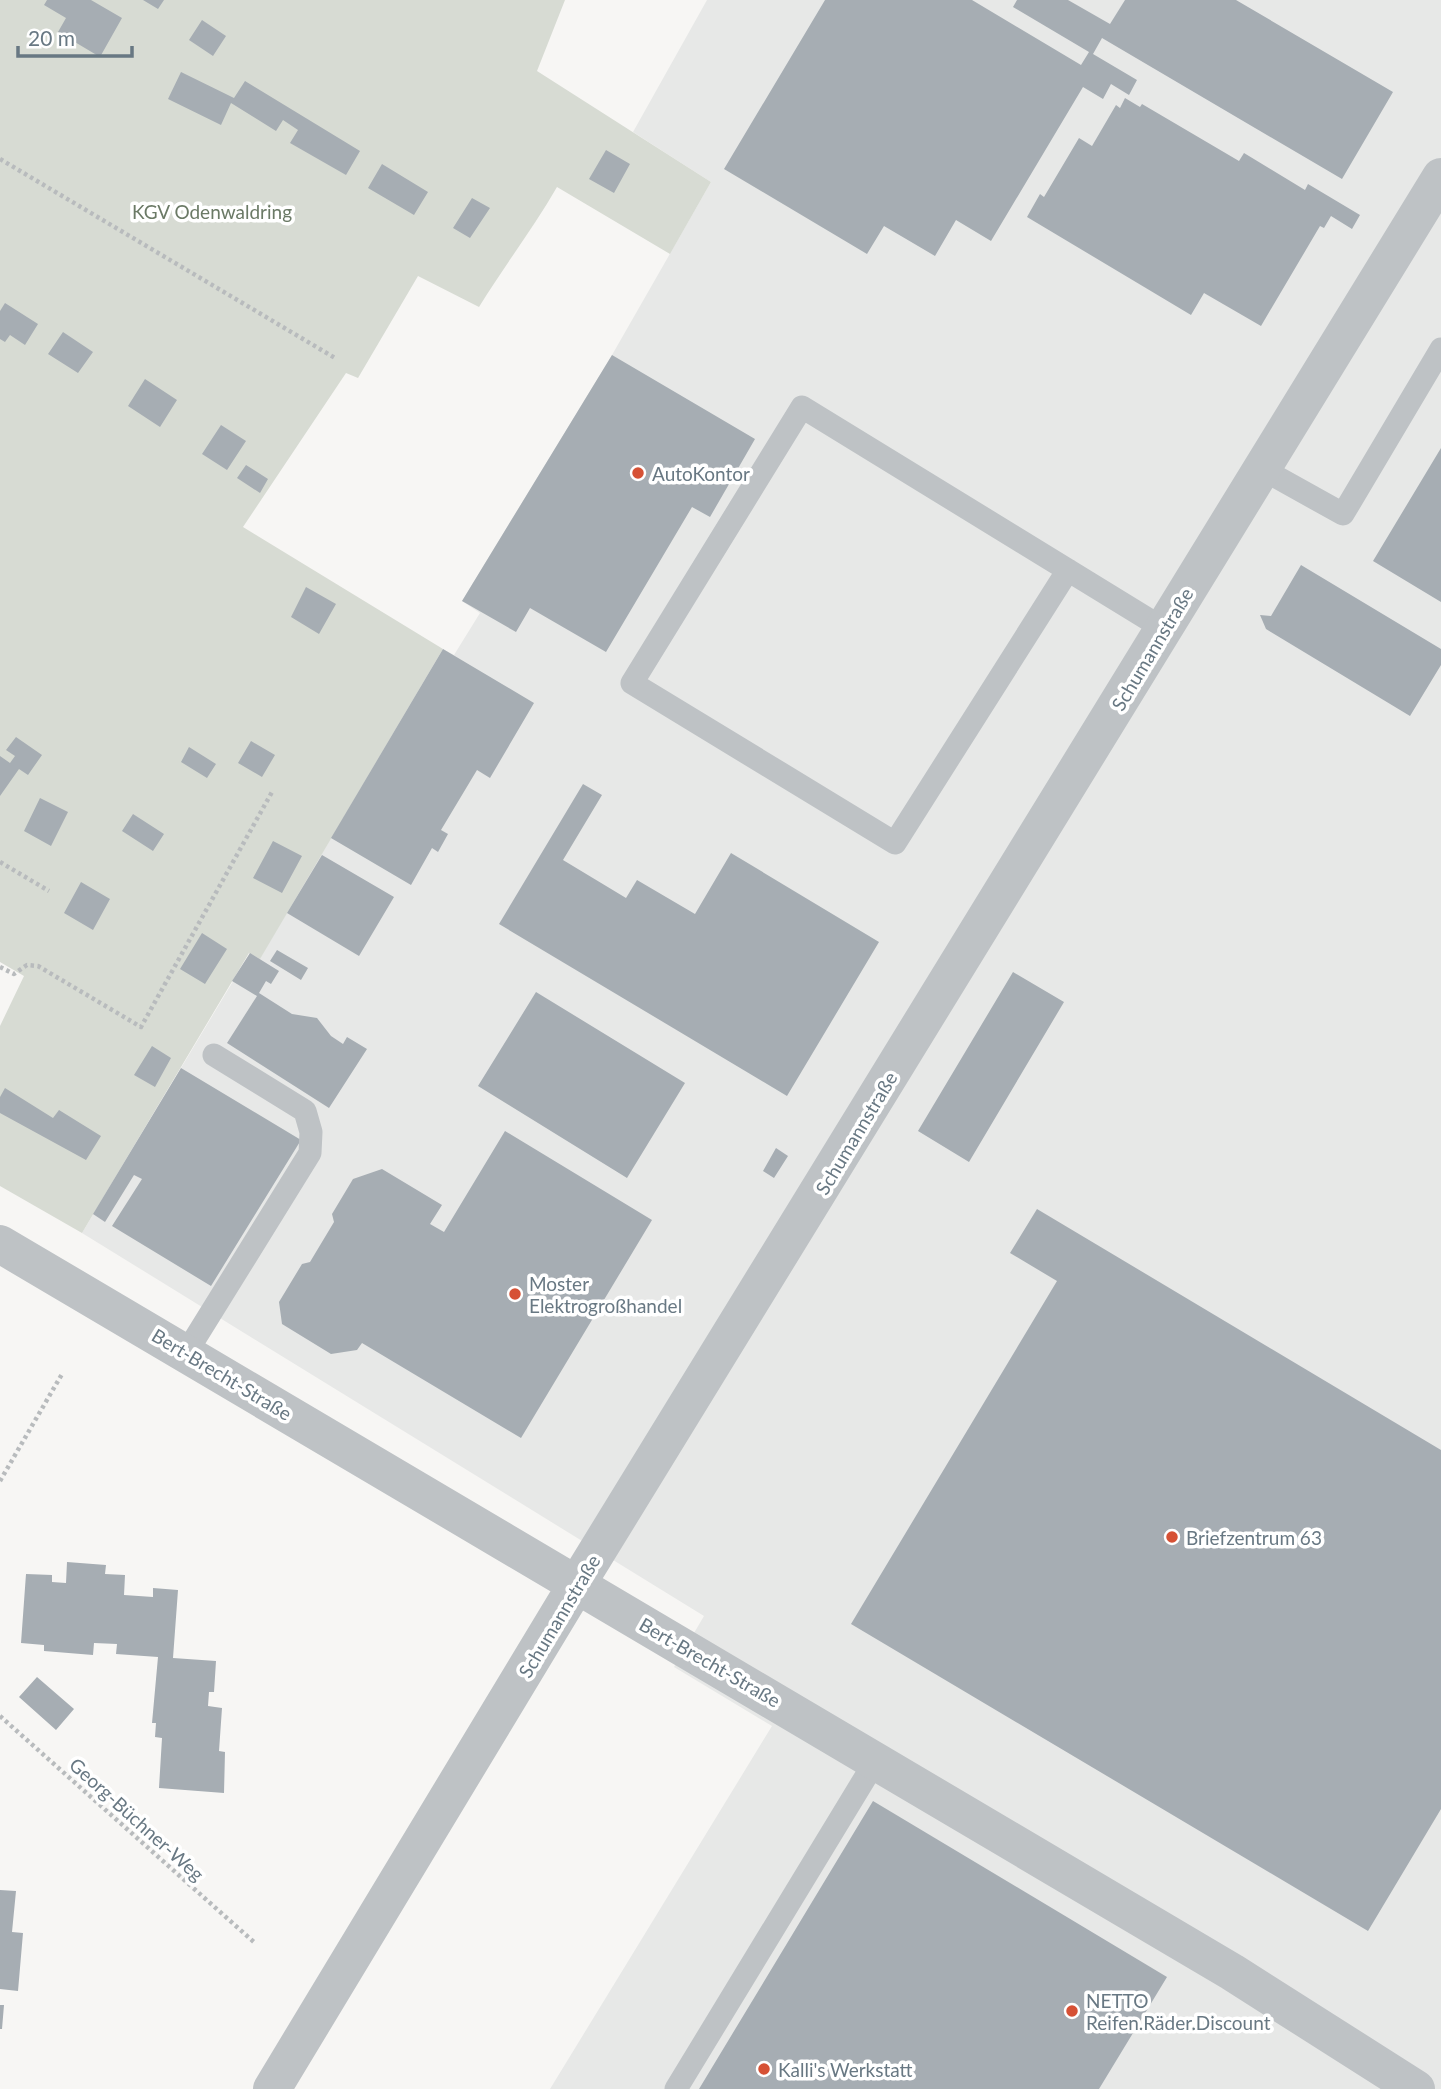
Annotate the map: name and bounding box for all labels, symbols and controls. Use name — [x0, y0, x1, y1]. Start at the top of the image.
scale bar — [18, 14, 131, 58]
text: 20 m — [28, 25, 75, 50]
park label: KGV Odenwaldring — [132, 200, 292, 223]
place label: AutoKontor — [652, 462, 750, 485]
marker: AutoKontor — [630, 465, 646, 481]
street label: Schumannstraße — [1106, 583, 1198, 715]
street label: Schumannstraße — [810, 1067, 902, 1199]
place label: Moster Elektrogroßhandel — [529, 1272, 682, 1317]
marker: Moster Elektrogroßhandel — [507, 1286, 523, 1302]
street label: Bert-Brecht-Straße — [148, 1323, 296, 1425]
place label: Briefzentrum 63 — [1186, 1526, 1322, 1549]
marker: Briefzentrum 63 — [1164, 1529, 1180, 1545]
street label: Schumannstraße — [513, 1550, 605, 1682]
street label: Bert-Brecht-Straße — [635, 1612, 785, 1712]
street label: Georg-Büchner-Weg — [65, 1753, 209, 1885]
place label: NETTO Reifen.Räder.Discount — [1086, 1989, 1271, 2034]
marker: NETTO Reifen.Räder.Discount — [1064, 2003, 1080, 2019]
place label: Kalli's Werkstatt — [778, 2058, 913, 2081]
marker: Kalli's Werkstatt — [756, 2061, 772, 2077]

